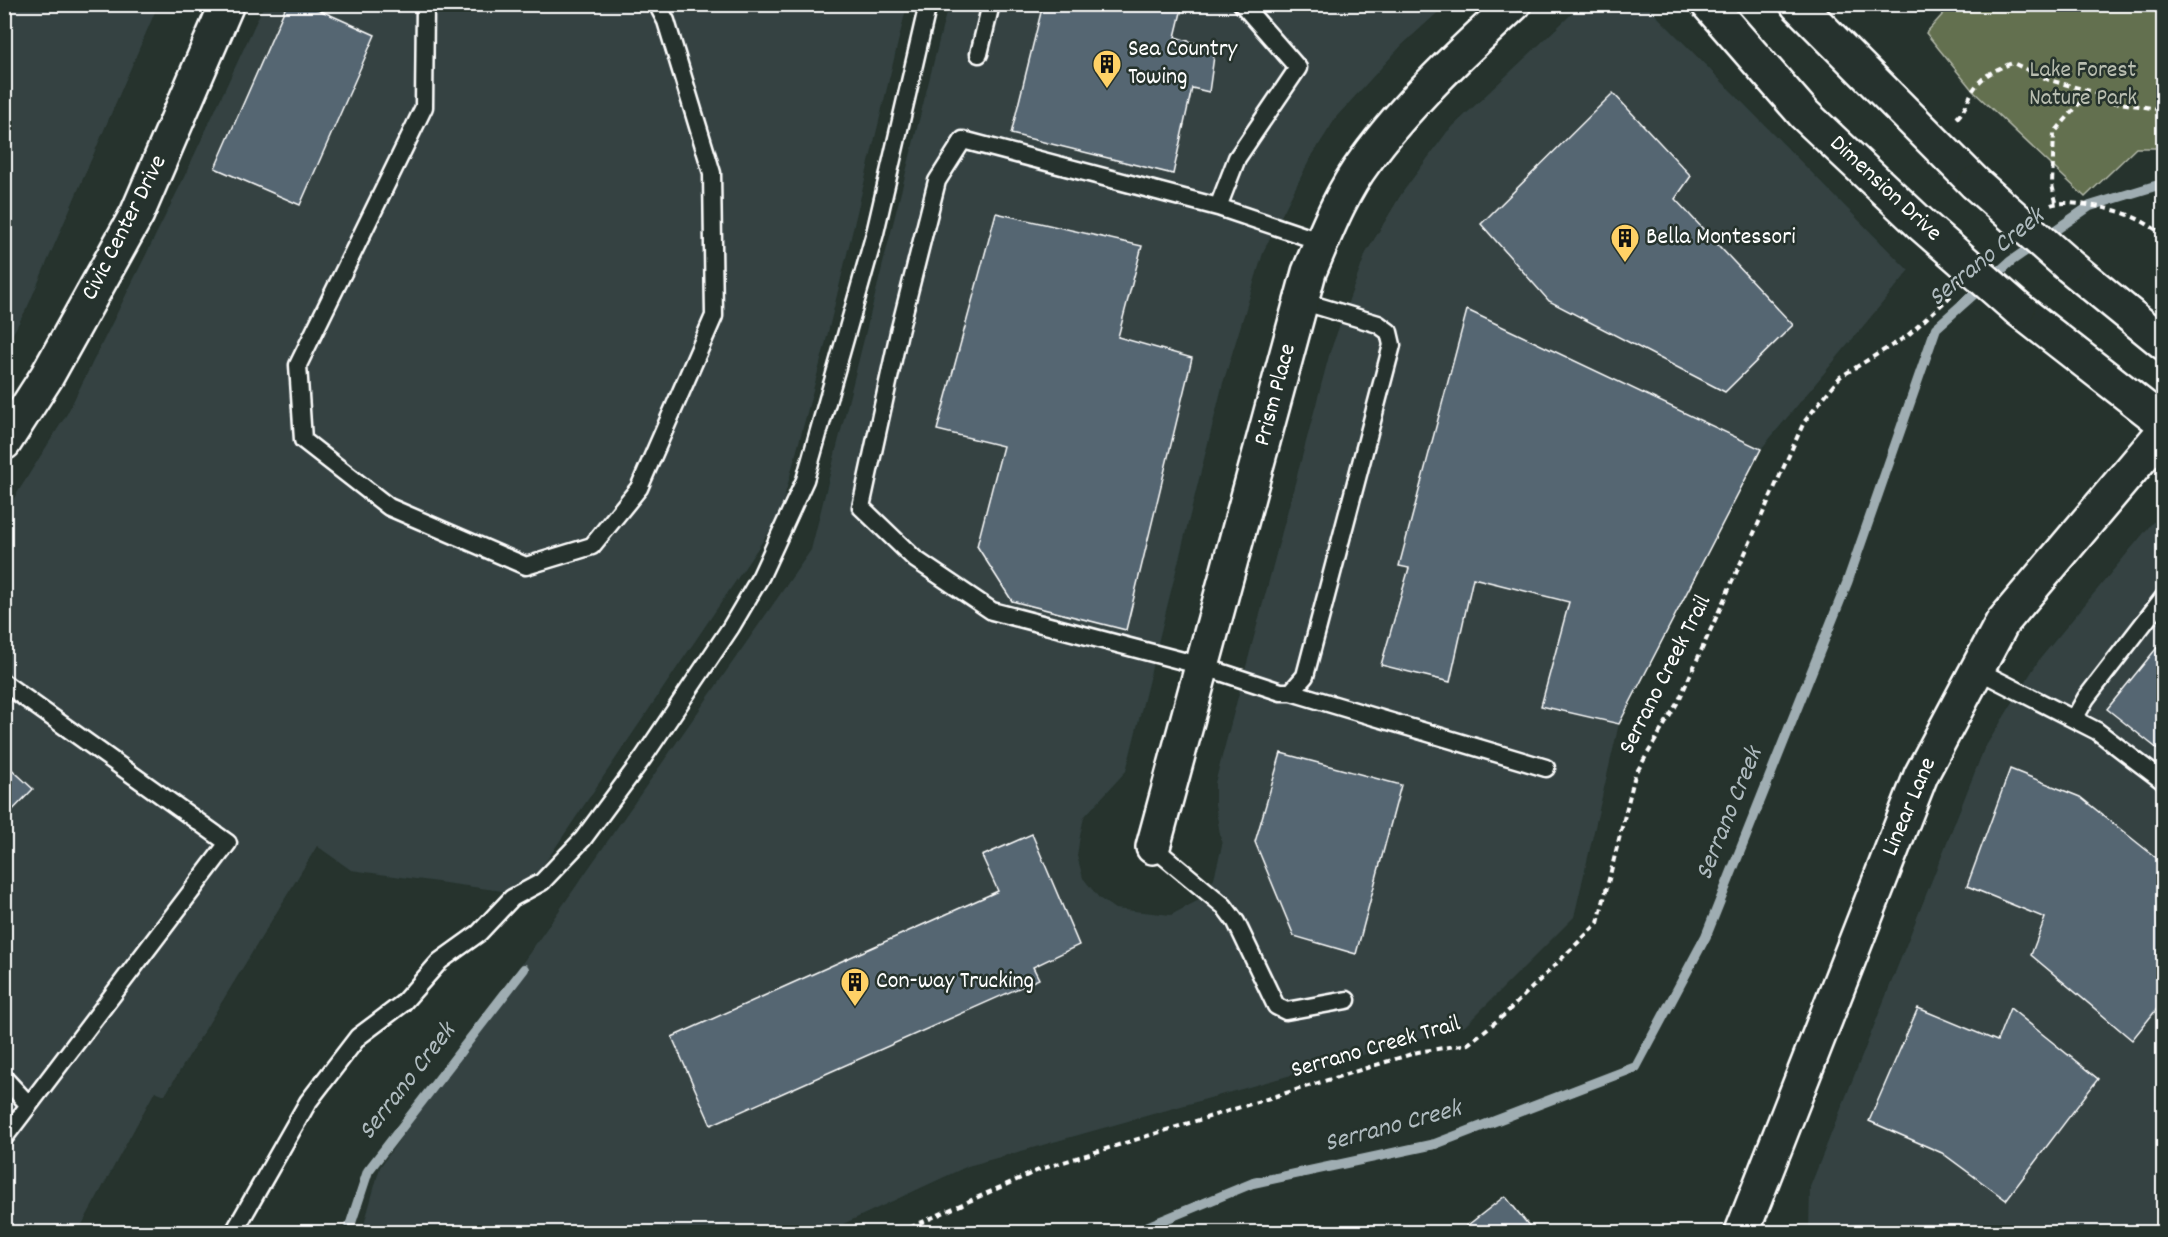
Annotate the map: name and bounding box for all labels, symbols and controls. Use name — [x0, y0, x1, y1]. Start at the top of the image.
place label: Sea Country Towing — [1128, 33, 1239, 95]
building icon: Sea Country Towing — [1091, 48, 1123, 90]
park label: Lake Forest Nature Park — [2029, 54, 2137, 116]
street label: Dimension Drive — [1821, 128, 1949, 250]
street label: Civic Center Drive — [74, 149, 176, 307]
water label: Serrano Creek — [1921, 198, 2055, 316]
place label: Bella Montessori — [1646, 221, 1796, 255]
building icon: Bella Montessori — [1609, 222, 1641, 264]
street label: Prism Place — [1246, 340, 1306, 450]
street label: Serrano Creek Trail — [1611, 589, 1721, 760]
water label: Serrano Creek — [1687, 740, 1774, 886]
street label: Linear Lane — [1874, 752, 1946, 862]
place label: Con-way Trucking — [876, 965, 1034, 999]
building icon: Con-way Trucking — [839, 966, 871, 1008]
street label: Serrano Creek Trail — [1287, 1008, 1465, 1088]
water label: Serrano Creek — [350, 1014, 467, 1149]
water label: Serrano Creek — [1321, 1090, 1468, 1163]

